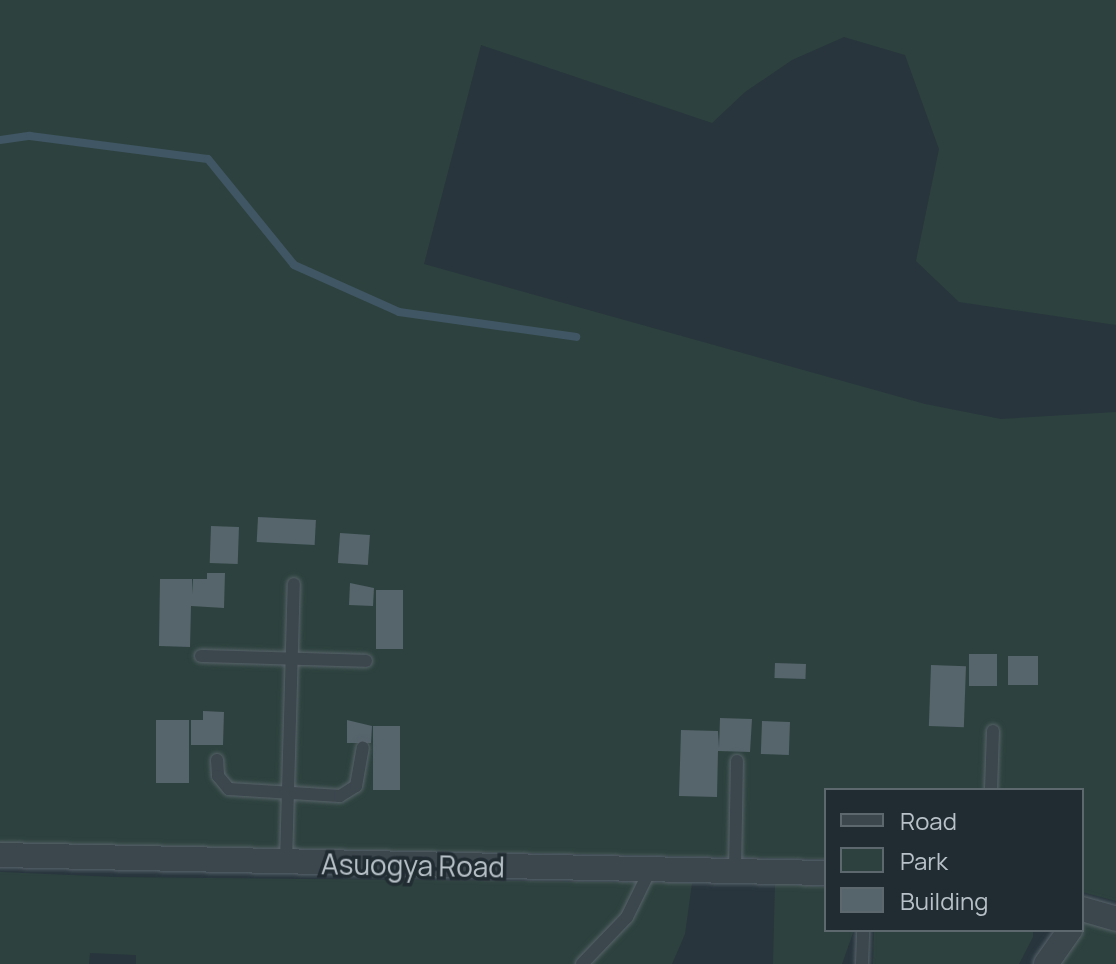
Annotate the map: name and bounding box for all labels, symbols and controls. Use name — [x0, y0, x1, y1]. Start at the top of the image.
legend — [824, 788, 1084, 932]
text: Road — [900, 804, 957, 837]
text: Park — [900, 844, 948, 877]
street label: Asuogya Road — [321, 847, 505, 883]
text: Building — [900, 884, 988, 917]

